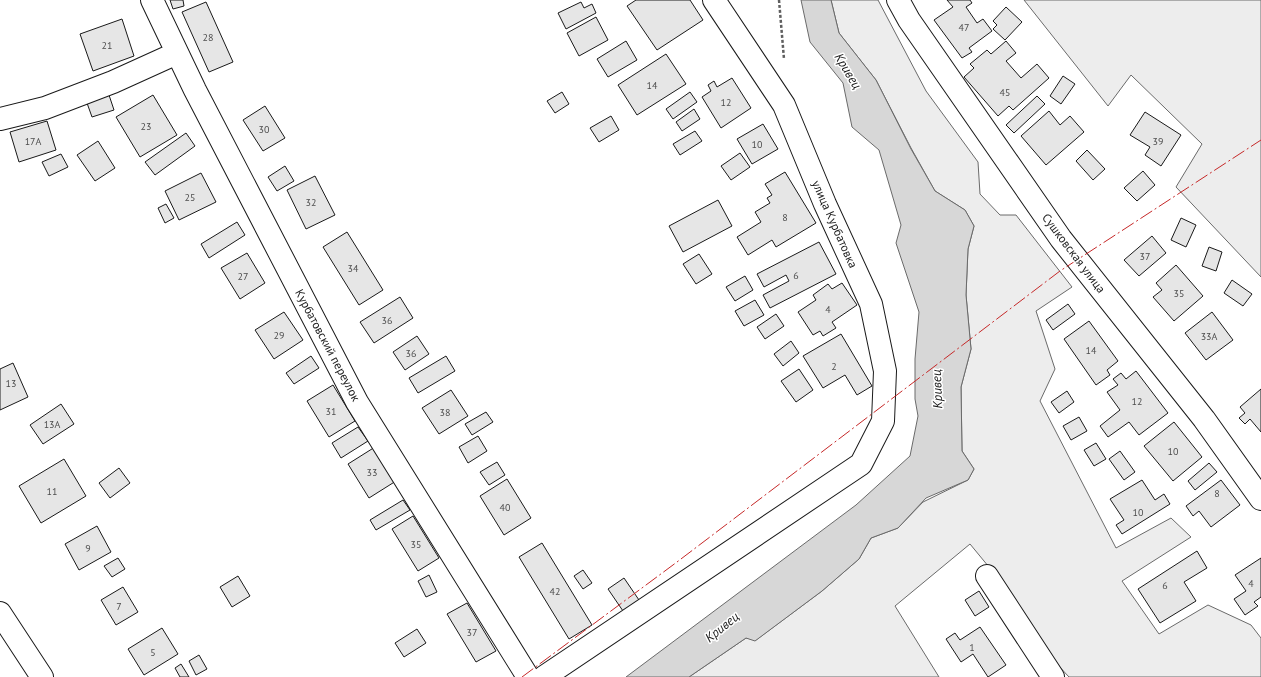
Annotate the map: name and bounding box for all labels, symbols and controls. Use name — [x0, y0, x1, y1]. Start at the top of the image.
house number: 47 — [959, 21, 969, 34]
house number: 28 — [203, 31, 213, 44]
house number: 21 — [102, 39, 112, 52]
water label: Кривец — [831, 50, 865, 92]
house number: 14 — [647, 79, 658, 92]
house number: 45 — [1000, 86, 1010, 99]
house number: 12 — [721, 96, 731, 109]
house number: 23 — [141, 120, 151, 133]
house number: 30 — [259, 123, 270, 136]
house number: 17А — [25, 135, 42, 148]
house number: 39 — [1153, 135, 1163, 148]
house number: 10 — [752, 138, 763, 151]
street label: улица Курбатовка — [809, 178, 861, 270]
house number: 25 — [185, 191, 195, 204]
house number: 32 — [306, 196, 316, 209]
street label: Сушковская улица — [1039, 210, 1109, 296]
house number: 8 — [782, 211, 788, 224]
house number: 37 — [1140, 250, 1150, 263]
house number: 34 — [348, 262, 359, 275]
house number: 6 — [793, 269, 799, 282]
house number: 27 — [238, 270, 248, 283]
street label: Курбатовский переулок — [292, 286, 364, 404]
house number: 35 — [1174, 287, 1184, 300]
house number: 4 — [825, 303, 831, 316]
house number: 36 — [382, 314, 392, 327]
house number: 29 — [274, 329, 284, 342]
house number: 33А — [1201, 330, 1218, 343]
house number: 14 — [1086, 344, 1097, 357]
house number: 36 — [406, 347, 416, 360]
house number: 2 — [831, 360, 837, 373]
water label: Кривец — [928, 369, 946, 409]
house number: 13 — [6, 377, 16, 390]
house number: 12 — [1132, 395, 1142, 408]
house number: 31 — [326, 405, 336, 418]
house number: 38 — [440, 406, 450, 419]
house number: 13А — [44, 418, 61, 431]
house number: 10 — [1168, 445, 1179, 458]
house number: 33 — [367, 466, 377, 479]
house number: 11 — [47, 485, 57, 498]
house number: 8 — [1214, 487, 1220, 500]
house number: 40 — [500, 501, 511, 514]
house number: 10 — [1133, 506, 1144, 519]
house number: 35 — [411, 538, 421, 551]
house number: 9 — [85, 542, 91, 555]
house number: 4 — [1248, 577, 1254, 590]
house number: 6 — [1162, 579, 1168, 592]
house number: 42 — [550, 585, 560, 598]
house number: 7 — [116, 600, 122, 613]
water label: Кривец — [701, 608, 743, 646]
house number: 37 — [467, 626, 477, 639]
house number: 1 — [969, 641, 975, 654]
house number: 5 — [150, 646, 156, 659]

